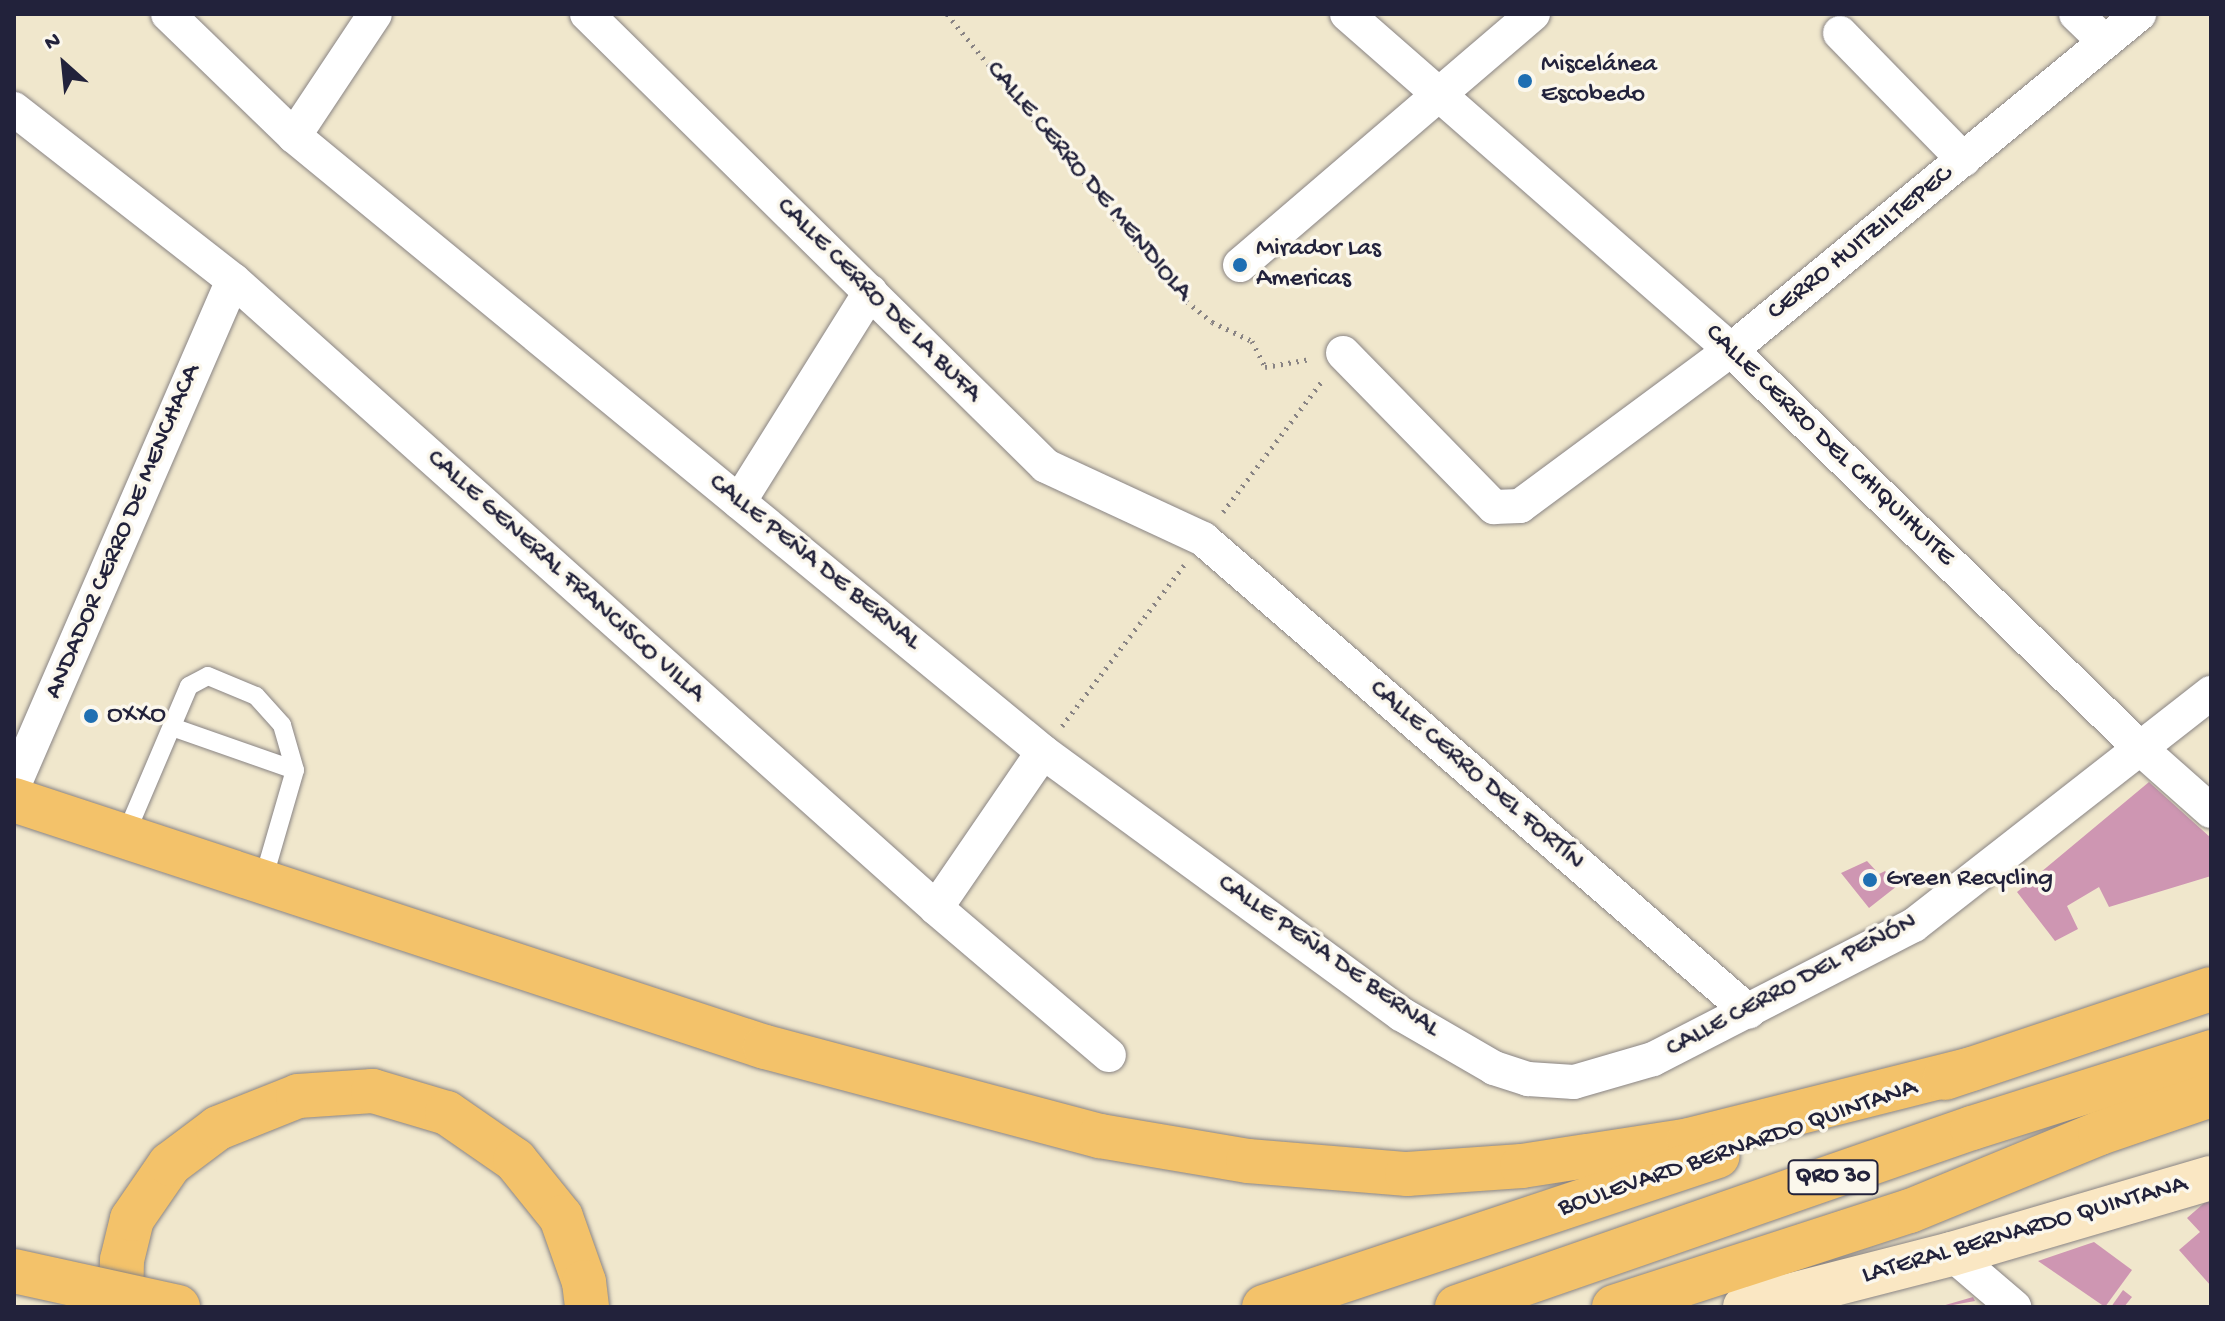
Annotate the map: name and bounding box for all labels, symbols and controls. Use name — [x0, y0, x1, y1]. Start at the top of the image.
north arrow — [24, 24, 104, 104]
text: N — [41, 28, 65, 57]
place label: Miscelánea Escobedo — [1541, 50, 1657, 112]
street label: CALLE CERRO DE MENDIOLA — [978, 55, 1198, 309]
marker: Miscelánea Escobedo — [1516, 72, 1534, 90]
street label: CERRO HUITZILTEPEC — [1762, 160, 1960, 328]
street label: CALLE CERRO DE LA BUFA — [769, 192, 987, 410]
place label: Mirador Las Americas — [1256, 234, 1381, 296]
marker: Mirador Las Americas — [1231, 256, 1249, 274]
street label: CALLE CERRO DEL CHIQUIHUITE — [1698, 318, 1960, 574]
street label: ANDADOR CERRO DE MENCHACA — [39, 360, 209, 704]
street label: CALLE GENERAL FRANCISCO VILLA — [419, 444, 711, 710]
street label: CALLE PEÑA DE BERNAL — [702, 468, 926, 658]
street label: CALLE CERRO DEL FORTÍN — [1362, 674, 1590, 878]
place label: OXXO — [107, 700, 166, 732]
marker: OXXO — [82, 707, 100, 725]
place label: Green Recycling — [1886, 864, 2053, 896]
street label: CALLE PEÑA DE BERNAL — [1211, 868, 1445, 1046]
marker: Green Recycling — [1861, 871, 1879, 889]
street label: CALLE CERRO DEL PEÑÓN — [1661, 907, 1923, 1065]
street label: BOULEVARD BERNARDO QUINTANA — [1555, 1073, 1921, 1225]
road number: QRO 30 — [1787, 1157, 1879, 1197]
street label: LATERAL BERNARDO QUINTANA — [1859, 1170, 2191, 1292]

